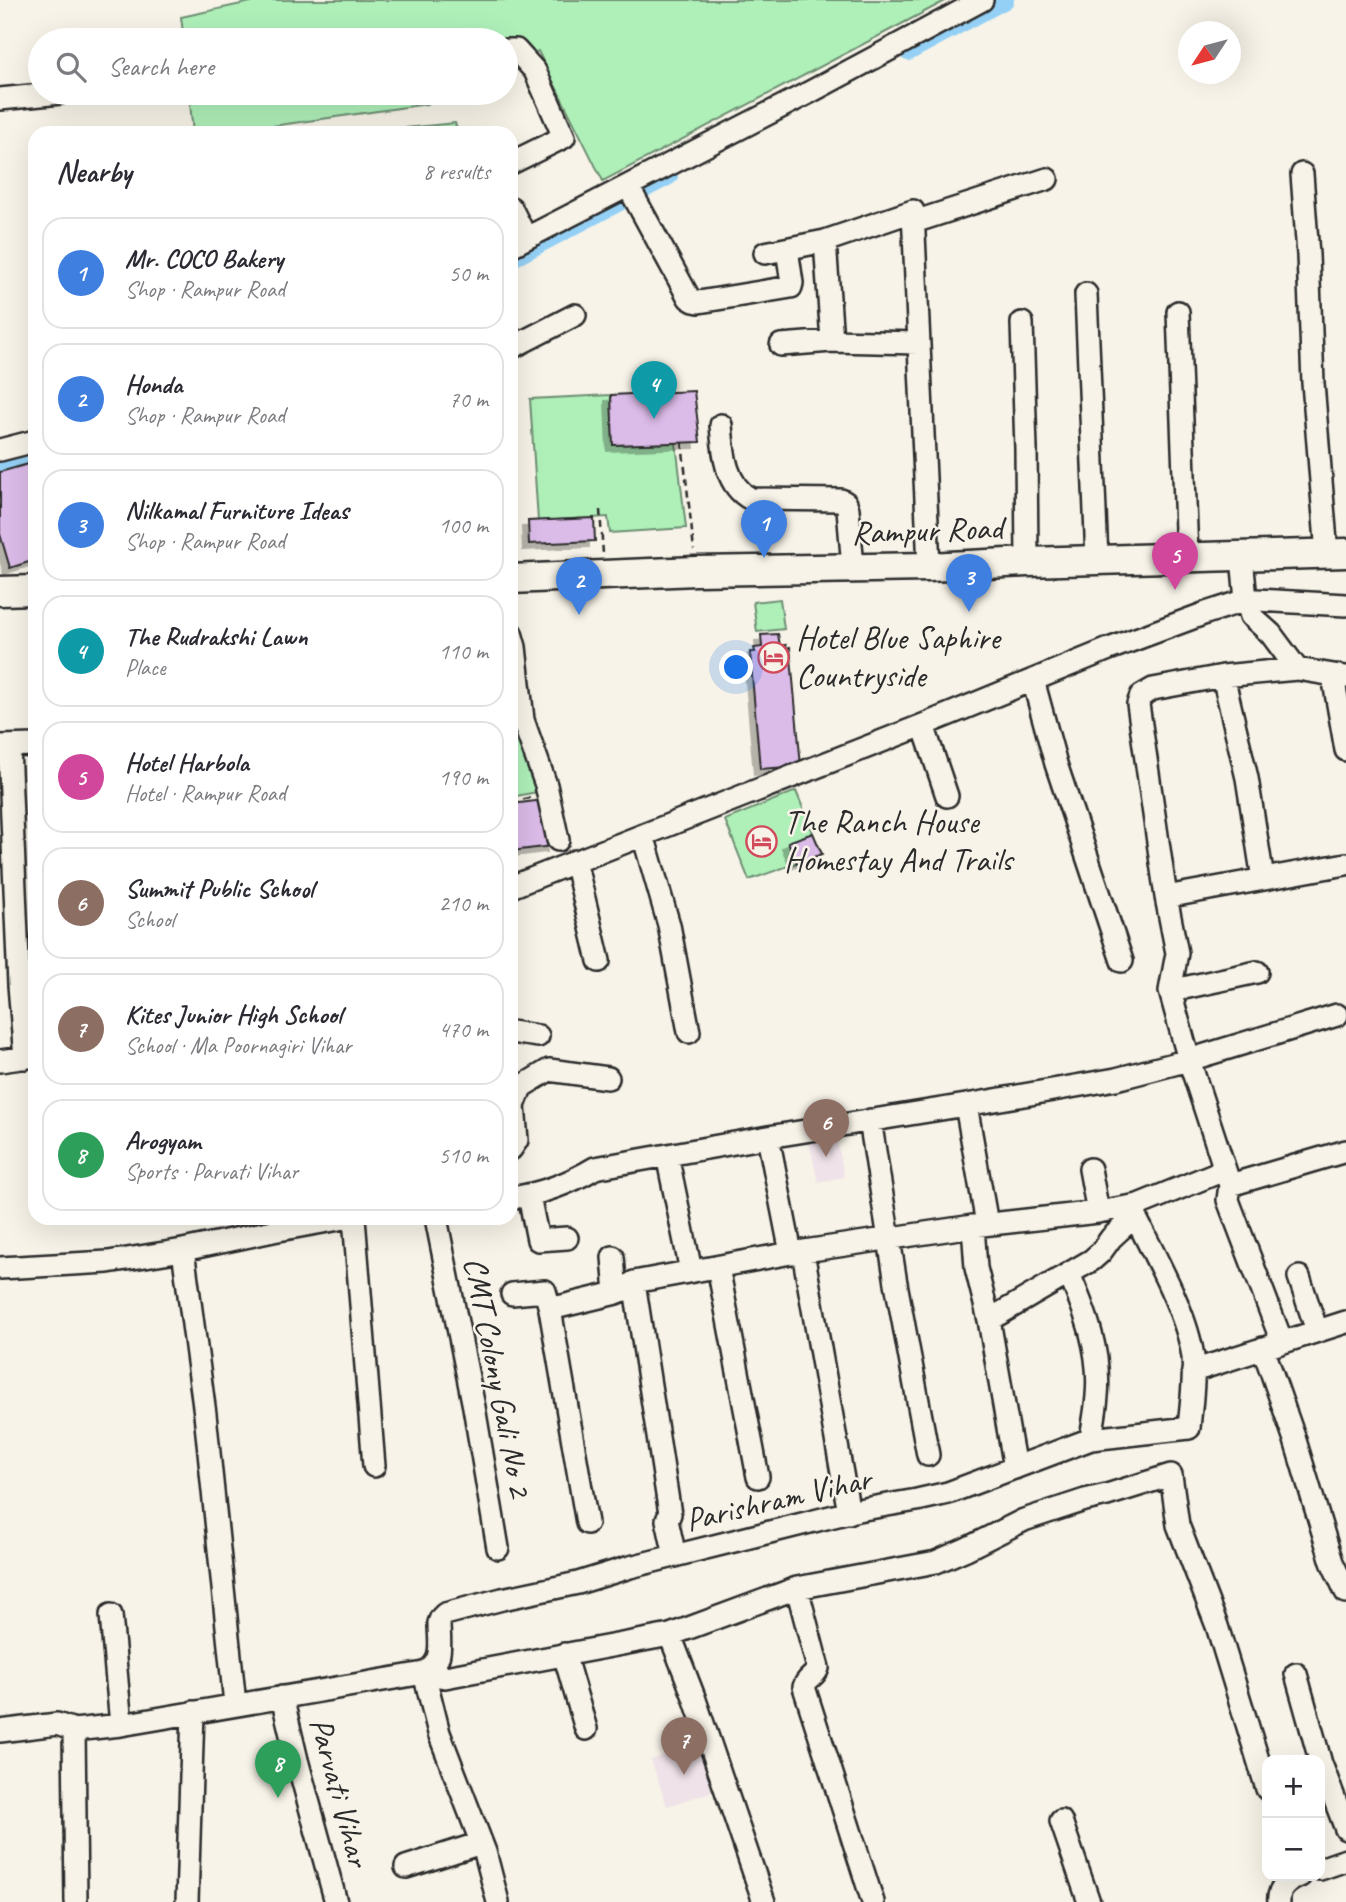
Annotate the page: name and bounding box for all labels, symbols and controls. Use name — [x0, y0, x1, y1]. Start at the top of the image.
north arrow — [1178, 21, 1241, 84]
search box — [28, 28, 518, 105]
icon: search — [52, 48, 90, 86]
text: Search here — [108, 50, 214, 83]
text: Nearby — [56, 153, 132, 191]
text: 8 results — [423, 157, 490, 186]
text: Mr. COCO Bakery — [125, 242, 283, 275]
text: 1 — [76, 259, 86, 288]
text: 50 m — [449, 259, 488, 288]
text: Shop · Rampur Road — [125, 275, 285, 304]
pin: 4 — [631, 361, 677, 419]
text: Honda — [125, 368, 182, 401]
text: 2 — [76, 385, 86, 414]
text: 70 m — [449, 385, 488, 414]
text: Shop · Rampur Road — [125, 401, 285, 430]
text: Nilkamal Furniture Ideas — [125, 494, 349, 527]
pin: 1 — [741, 500, 787, 558]
street label: Rampur Road — [851, 506, 1008, 554]
text: 3 — [76, 511, 86, 540]
text: 100 m — [439, 511, 488, 540]
text: Shop · Rampur Road — [125, 527, 285, 556]
pin: 5 — [1152, 532, 1198, 590]
pin: 3 — [946, 554, 992, 612]
pin: 2 — [556, 557, 602, 615]
place label: Hotel Blue Saphire Countryside — [796, 617, 1002, 697]
text: The Rudrakshi Lawn — [125, 620, 307, 653]
text: 4 — [76, 637, 86, 666]
text: 110 m — [439, 637, 488, 666]
hotel icon: Hotel Blue Saphire Countryside — [756, 640, 790, 674]
your location — [719, 650, 753, 684]
text: Place — [125, 653, 165, 682]
text: Hotel Harbola — [125, 746, 249, 779]
text: 5 — [76, 763, 86, 792]
text: 190 m — [439, 763, 488, 792]
text: Hotel · Rampur Road — [125, 779, 286, 808]
place label: The Ranch House Homestay And Trails — [784, 801, 1015, 881]
hotel icon: The Ranch House Homestay And Trails — [744, 824, 778, 858]
text: Summit Public School — [125, 872, 314, 905]
text: 6 — [76, 889, 86, 918]
text: 210 m — [439, 889, 488, 918]
text: School — [125, 905, 174, 934]
text: Kites Junior High School — [125, 998, 342, 1031]
text: 7 — [76, 1015, 86, 1044]
text: 470 m — [439, 1015, 488, 1044]
text: School · Ma Poornagiri Vihar — [125, 1031, 352, 1060]
pin: 6 — [803, 1099, 849, 1157]
text: Arogyam — [125, 1124, 201, 1157]
text: 8 — [76, 1141, 86, 1170]
text: 510 m — [439, 1141, 488, 1170]
text: Sports · Parvati Vihar — [125, 1157, 298, 1186]
street label: CMT Colony Gali No 2 — [454, 1254, 542, 1503]
street label: Parishram Vihar — [681, 1457, 878, 1541]
street label: Parvati Vihar — [300, 1713, 381, 1873]
pin: 7 — [661, 1717, 707, 1775]
pin: 8 — [255, 1740, 301, 1798]
map controls — [1262, 1755, 1325, 1881]
button: + — [1262, 1755, 1325, 1818]
button: − — [1262, 1818, 1325, 1881]

